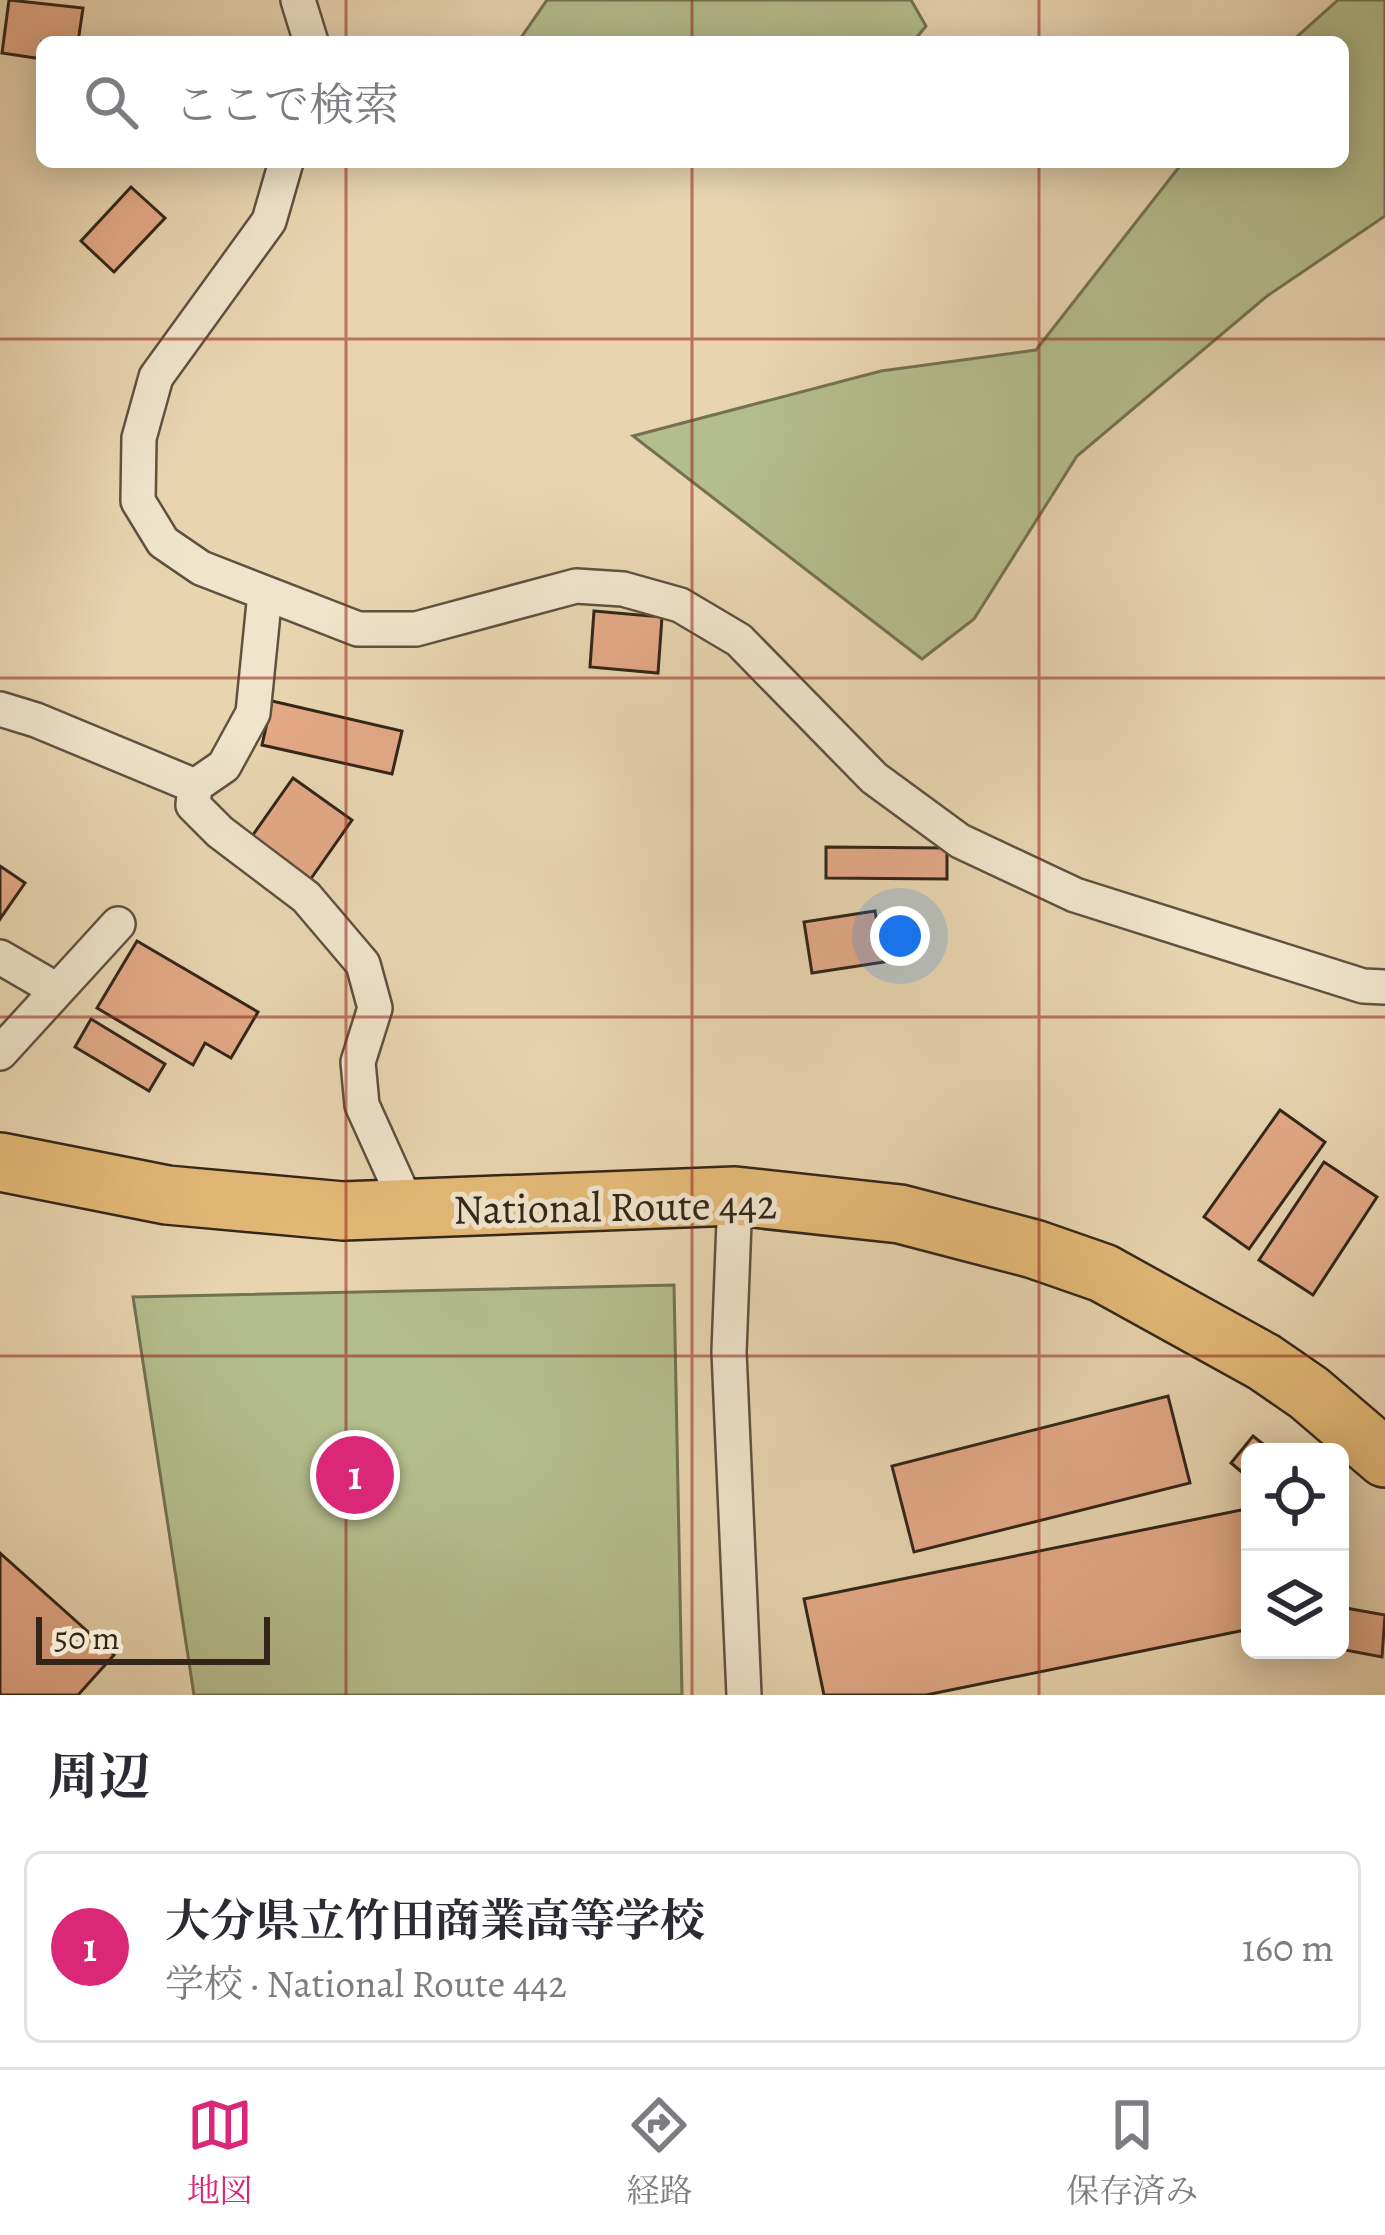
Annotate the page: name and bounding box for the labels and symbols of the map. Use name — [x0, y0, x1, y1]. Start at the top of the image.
your location — [870, 906, 930, 966]
street label: National Route 442 — [453, 1175, 777, 1238]
pin: 1 — [316, 1430, 394, 1520]
scale bar — [36, 1611, 270, 1664]

